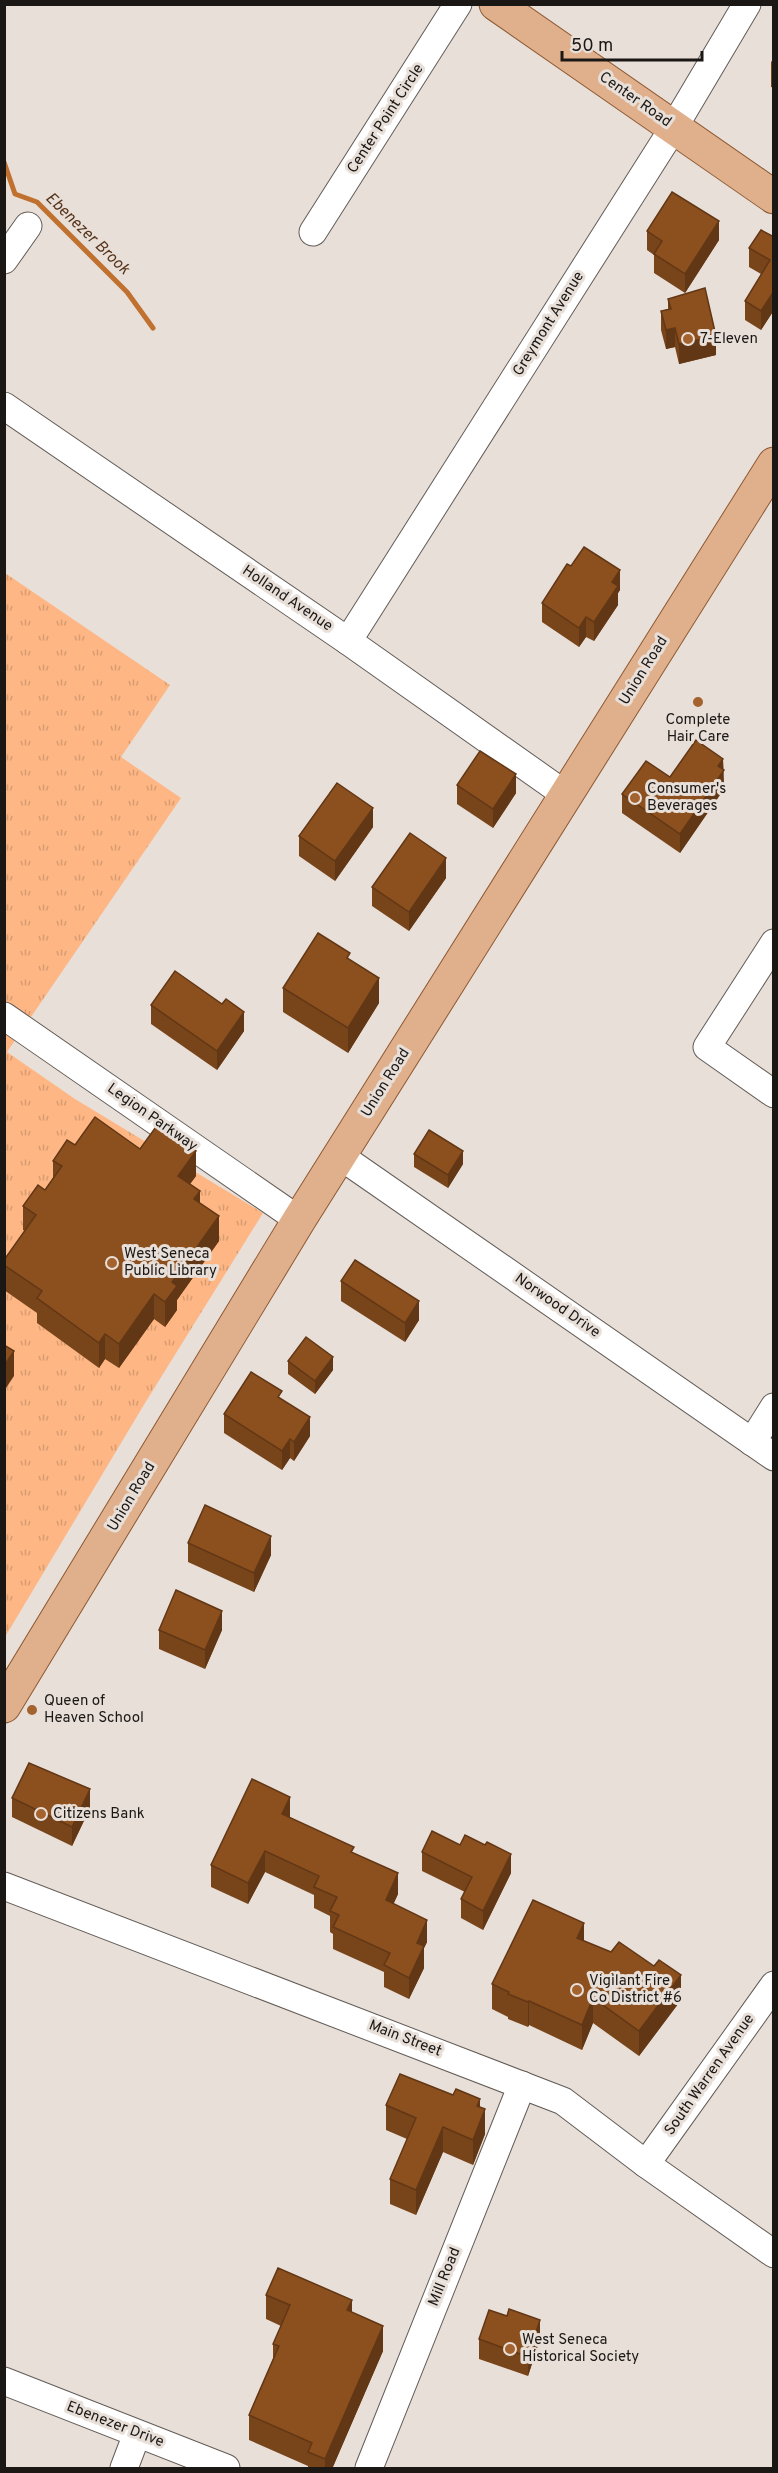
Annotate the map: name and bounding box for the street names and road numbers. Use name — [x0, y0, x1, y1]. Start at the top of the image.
street label: Center Point Circle — [343, 61, 429, 177]
street label: Center Road — [595, 68, 675, 132]
street label: Greymont Avenue — [509, 268, 589, 380]
street label: Holland Avenue — [238, 562, 336, 636]
street label: Union Road — [615, 633, 673, 709]
street label: Union Road — [357, 1045, 415, 1121]
street label: Legion Parkway — [103, 1080, 201, 1156]
street label: Norwood Drive — [511, 1270, 603, 1342]
street label: Union Road — [104, 1459, 160, 1535]
street label: South Warren Avenue — [661, 2011, 759, 2139]
street label: Main Street — [366, 2016, 444, 2062]
street label: Mill Road — [425, 2245, 465, 2309]
street label: Ebenezer Drive — [64, 2398, 166, 2452]

